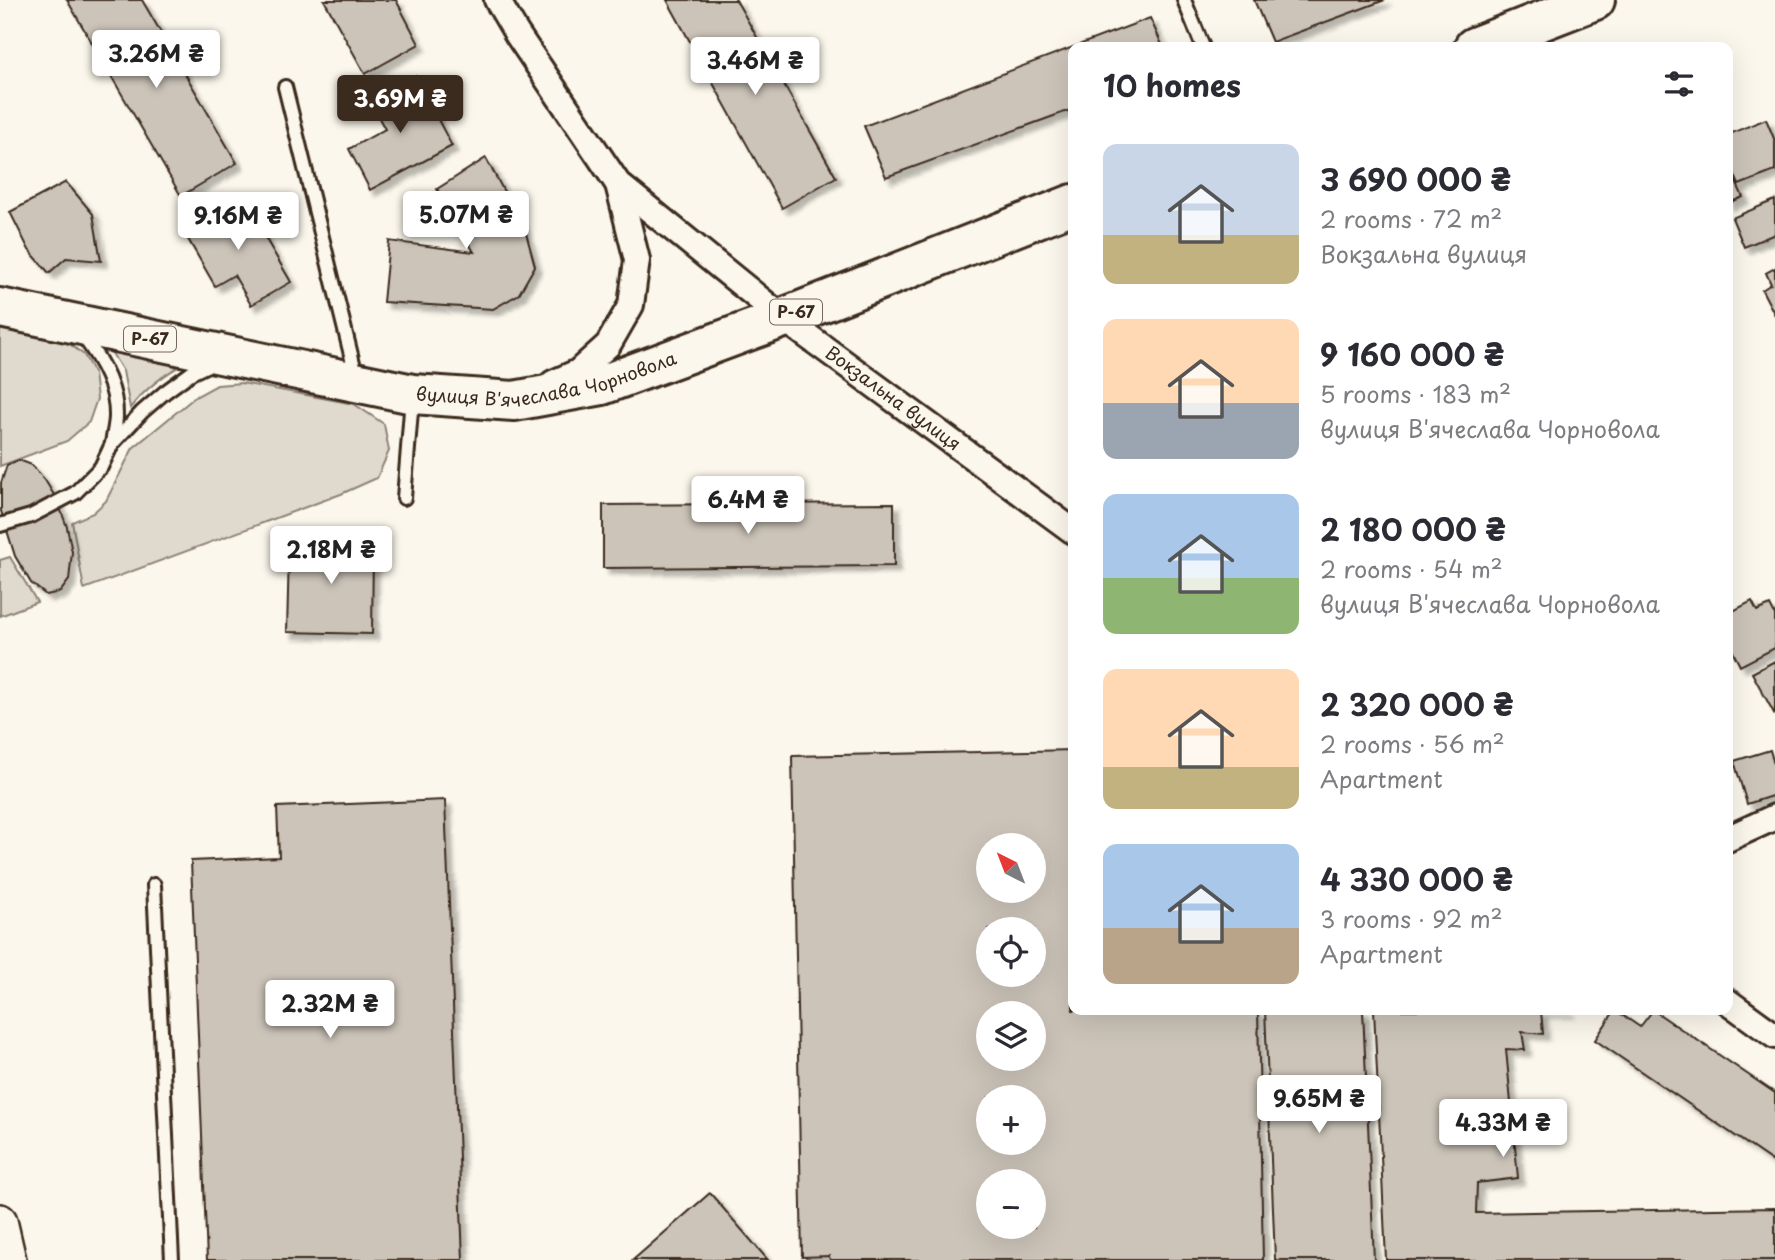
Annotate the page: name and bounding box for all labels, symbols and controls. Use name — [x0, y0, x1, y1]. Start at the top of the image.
pin: 3.26M ₴ — [91, 31, 221, 90]
text: 3.26M ₴ — [108, 35, 204, 70]
pin: 3.46M ₴ — [690, 38, 820, 97]
text: 3.46M ₴ — [706, 42, 804, 77]
text: 10 homes — [1103, 62, 1241, 107]
icon: filters — [1660, 65, 1698, 103]
pin: 3.69M ₴ — [335, 76, 465, 135]
text: 3.69M ₴ — [353, 80, 447, 115]
text: 3 690 000 ₴ — [1320, 156, 1511, 201]
icon: home — [1159, 172, 1243, 256]
pin: 5.07M ₴ — [401, 191, 531, 251]
pin: 9.16M ₴ — [173, 192, 303, 252]
text: 5.07M ₴ — [419, 196, 513, 231]
text: 9.16M ₴ — [194, 197, 282, 232]
text: 2 rooms · 72 m² — [1320, 201, 1502, 236]
text: Вокзальна вулиця — [1320, 236, 1527, 271]
road number: Р-67 — [770, 300, 822, 324]
road number: Р-67 — [124, 326, 176, 352]
text: 9 160 000 ₴ — [1320, 331, 1504, 376]
street label: Вокзальна вулиця — [820, 338, 967, 456]
street label: вулиця В'ячеслава Чорновола — [415, 343, 681, 413]
icon: home — [1159, 347, 1243, 431]
text: 5 rooms · 183 m² — [1320, 376, 1511, 411]
text: вулиця В'ячеслава Чорновола — [1320, 411, 1660, 446]
pin: 6.4M ₴ — [691, 476, 805, 536]
text: 6.4M ₴ — [707, 481, 789, 516]
text: 2 180 000 ₴ — [1320, 506, 1506, 551]
icon: home — [1159, 522, 1243, 606]
pin: 2.18M ₴ — [266, 526, 396, 586]
text: 2.18M ₴ — [286, 531, 376, 566]
text: 2 rooms · 54 m² — [1320, 551, 1503, 586]
text: вулиця В'ячеслава Чорновола — [1320, 586, 1660, 621]
text: 2 320 000 ₴ — [1320, 681, 1514, 726]
icon: home — [1159, 697, 1243, 781]
text: 2 rooms · 56 m² — [1320, 726, 1505, 761]
text: Apartment — [1320, 761, 1443, 796]
north arrow — [976, 833, 1046, 903]
map controls — [976, 833, 1046, 1239]
text: 4 330 000 ₴ — [1320, 856, 1513, 901]
icon: home — [1159, 872, 1243, 956]
text: 3 rooms · 92 m² — [1320, 901, 1503, 936]
button: locate — [976, 917, 1046, 987]
text: Apartment — [1320, 936, 1443, 971]
pin: 2.32M ₴ — [265, 981, 395, 1040]
text: 2.32M ₴ — [281, 985, 379, 1020]
button: layers — [976, 1001, 1046, 1071]
pin: 9.65M ₴ — [1254, 1076, 1384, 1135]
text: 9.65M ₴ — [1273, 1080, 1365, 1115]
button: + — [976, 1085, 1046, 1155]
pin: 4.33M ₴ — [1438, 1100, 1568, 1159]
text: 4.33M ₴ — [1455, 1104, 1551, 1139]
button: − — [976, 1169, 1046, 1239]

